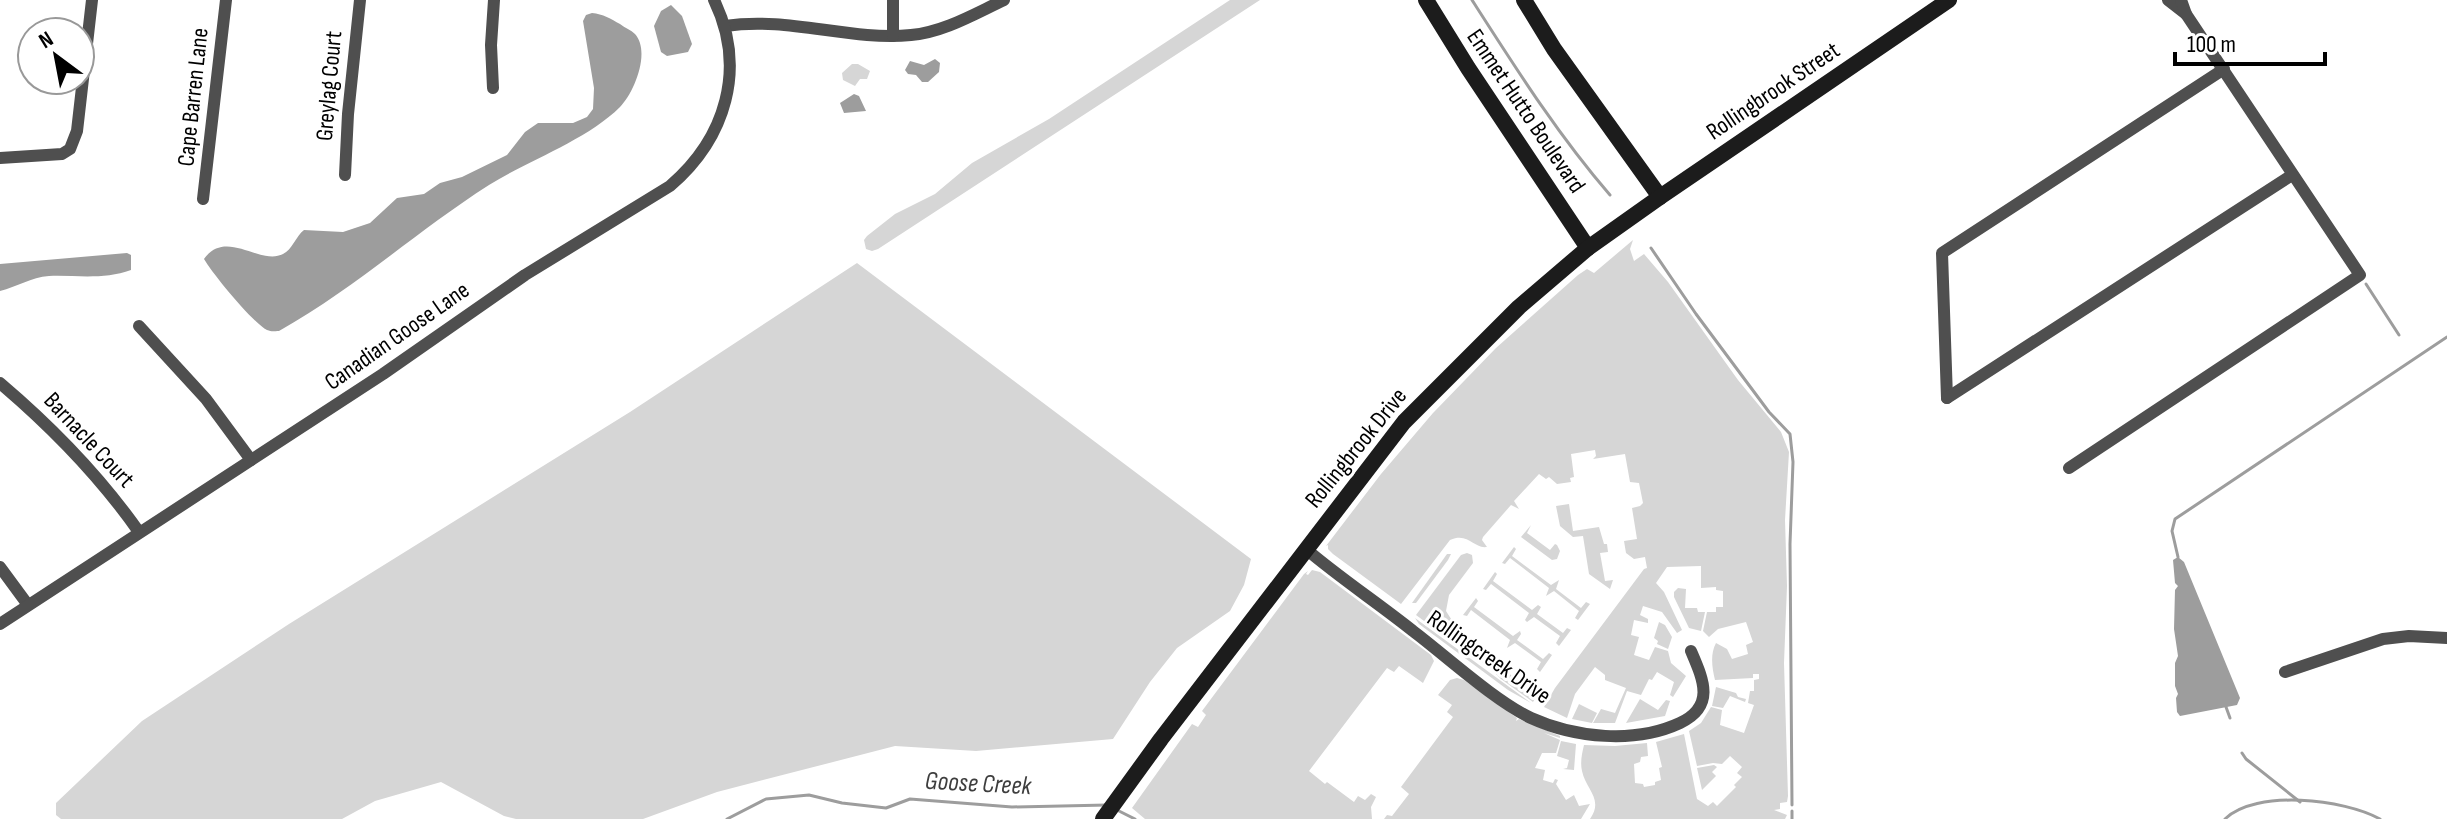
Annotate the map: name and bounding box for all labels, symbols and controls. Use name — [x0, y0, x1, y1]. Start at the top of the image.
north arrow — [16, 16, 96, 96]
scale bar — [2175, 16, 2325, 66]
street label: Emmet Hutto Boulevard — [1461, 24, 1591, 198]
text: N — [34, 26, 58, 55]
street label: Cape Barren Lane — [171, 26, 215, 168]
street label: Greylag Court — [310, 30, 348, 142]
text: 100 m — [2187, 30, 2236, 59]
street label: Rollingbrook Street — [1701, 36, 1845, 146]
street label: Canadian Goose Lane — [319, 275, 475, 397]
street label: Rollingbrook Drive — [1299, 382, 1413, 514]
street label: Barnacle Court — [38, 386, 140, 494]
street label: Rollingcreek Drive — [1421, 604, 1557, 710]
water label: Goose Creek — [924, 766, 1033, 802]

